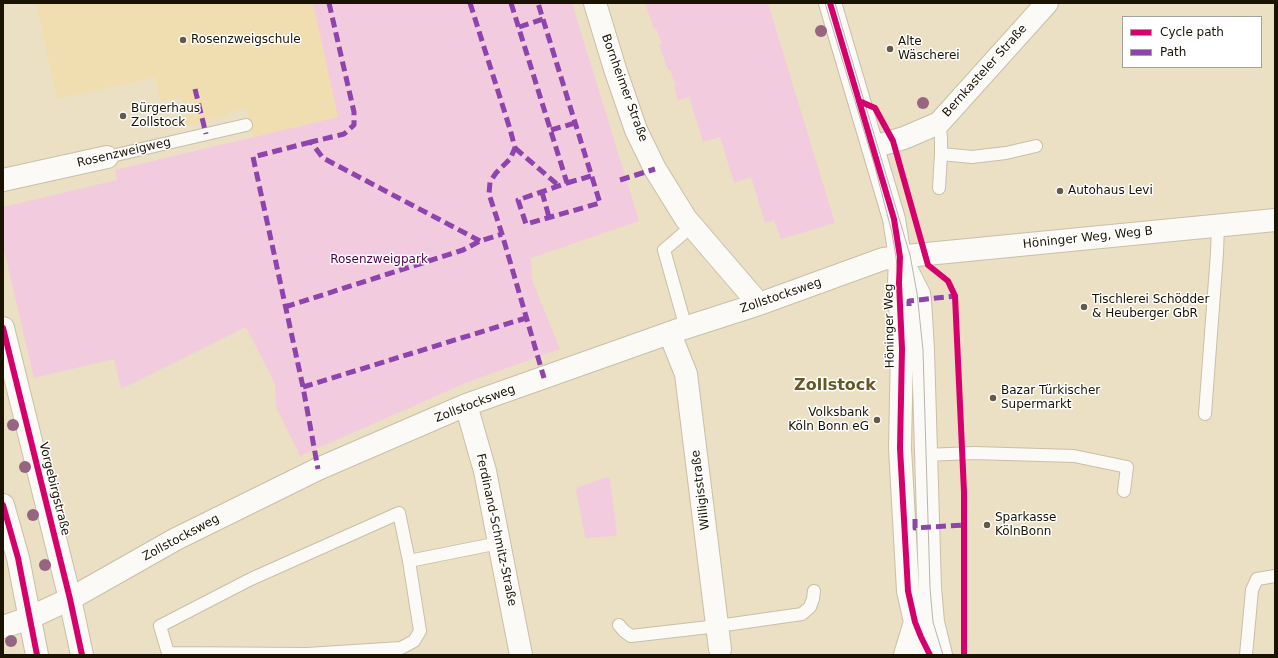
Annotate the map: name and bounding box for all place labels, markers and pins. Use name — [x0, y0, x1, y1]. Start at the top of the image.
place label: Rosenzweigschule — [191, 33, 301, 47]
marker: Rosenzweigschule — [178, 35, 188, 45]
place label: Alte Wäscherei — [898, 35, 960, 63]
marker: Alte Wäscherei — [885, 44, 895, 54]
place label: Bürgerhaus Zollstock — [131, 102, 200, 130]
marker: Bürgerhaus Zollstock — [118, 111, 128, 121]
place label: Autohaus Levi — [1068, 184, 1153, 198]
marker: Autohaus Levi — [1055, 186, 1065, 196]
place label: Tischlerei Schödder & Heuberger GbR — [1092, 293, 1209, 321]
marker: Tischlerei Schödder & Heuberger GbR — [1079, 302, 1089, 312]
place label: Bazar Türkischer Supermarkt — [1001, 384, 1100, 412]
marker: Bazar Türkischer Supermarkt — [988, 393, 998, 403]
place label: Volksbank Köln Bonn eG — [788, 406, 869, 434]
marker: Volksbank Köln Bonn eG — [872, 415, 882, 425]
place label: Sparkasse KölnBonn — [995, 511, 1056, 539]
marker: Sparkasse KölnBonn — [982, 520, 992, 530]

